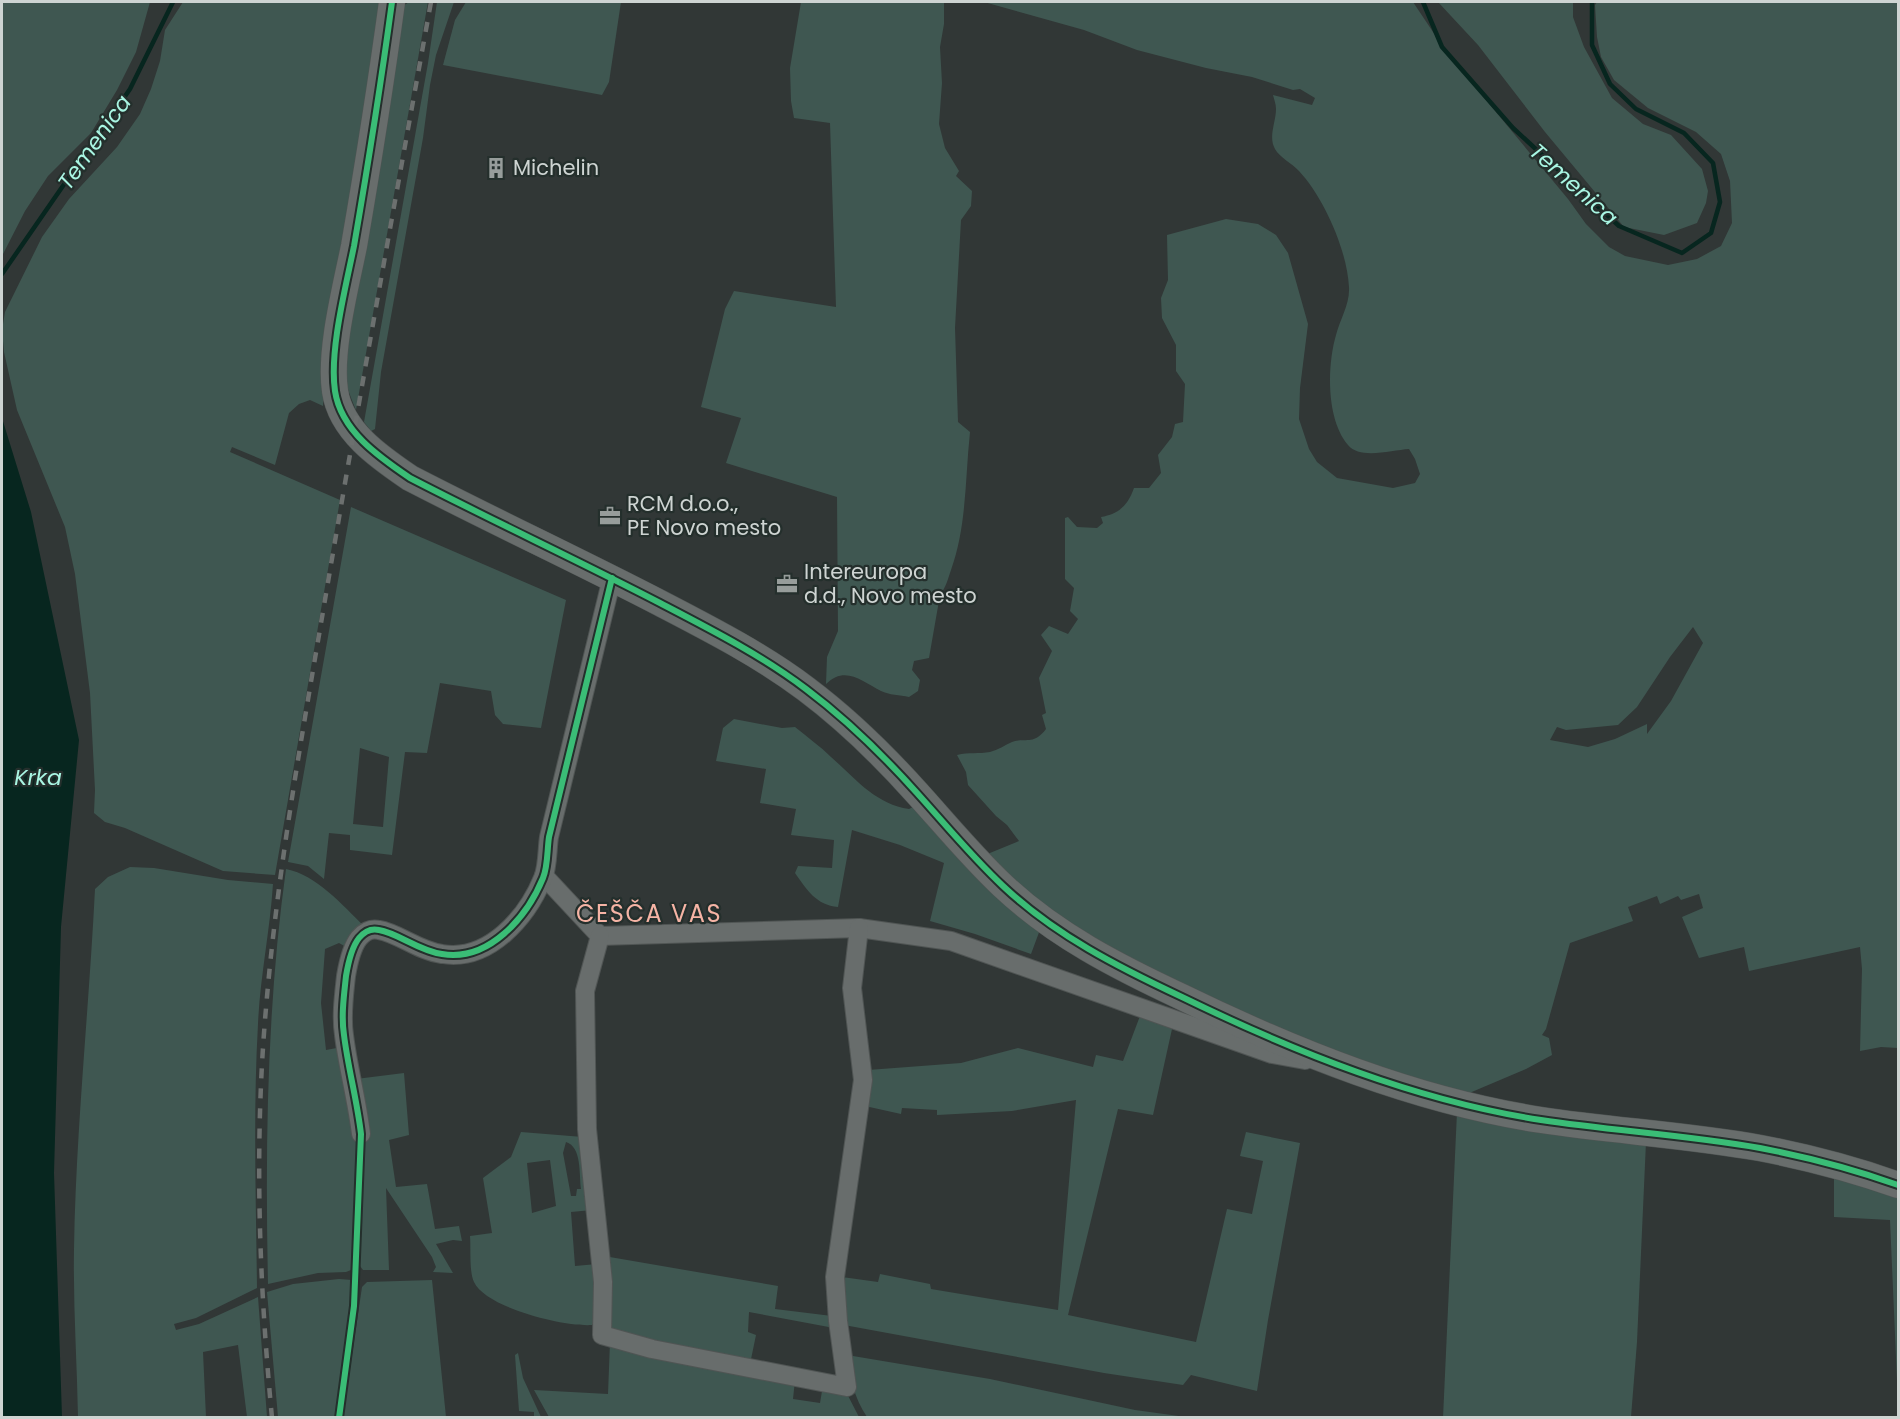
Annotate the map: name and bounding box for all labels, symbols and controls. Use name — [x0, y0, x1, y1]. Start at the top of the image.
water label: Temenica — [50, 88, 139, 196]
water label: Temenica — [1523, 136, 1625, 233]
place label: Michelin — [513, 153, 599, 182]
building icon: Michelin — [484, 156, 508, 180]
place label: RCM d.o.o., PE Novo mesto — [627, 489, 781, 542]
office icon: RCM d.o.o., PE Novo mesto — [598, 504, 622, 528]
place label: Intereuropa d.d., Novo mesto — [804, 557, 977, 610]
office icon: Intereuropa d.d., Novo mesto — [775, 572, 799, 596]
water label: Krka — [14, 762, 62, 793]
district label: ČEŠČA VAS — [576, 897, 722, 930]

